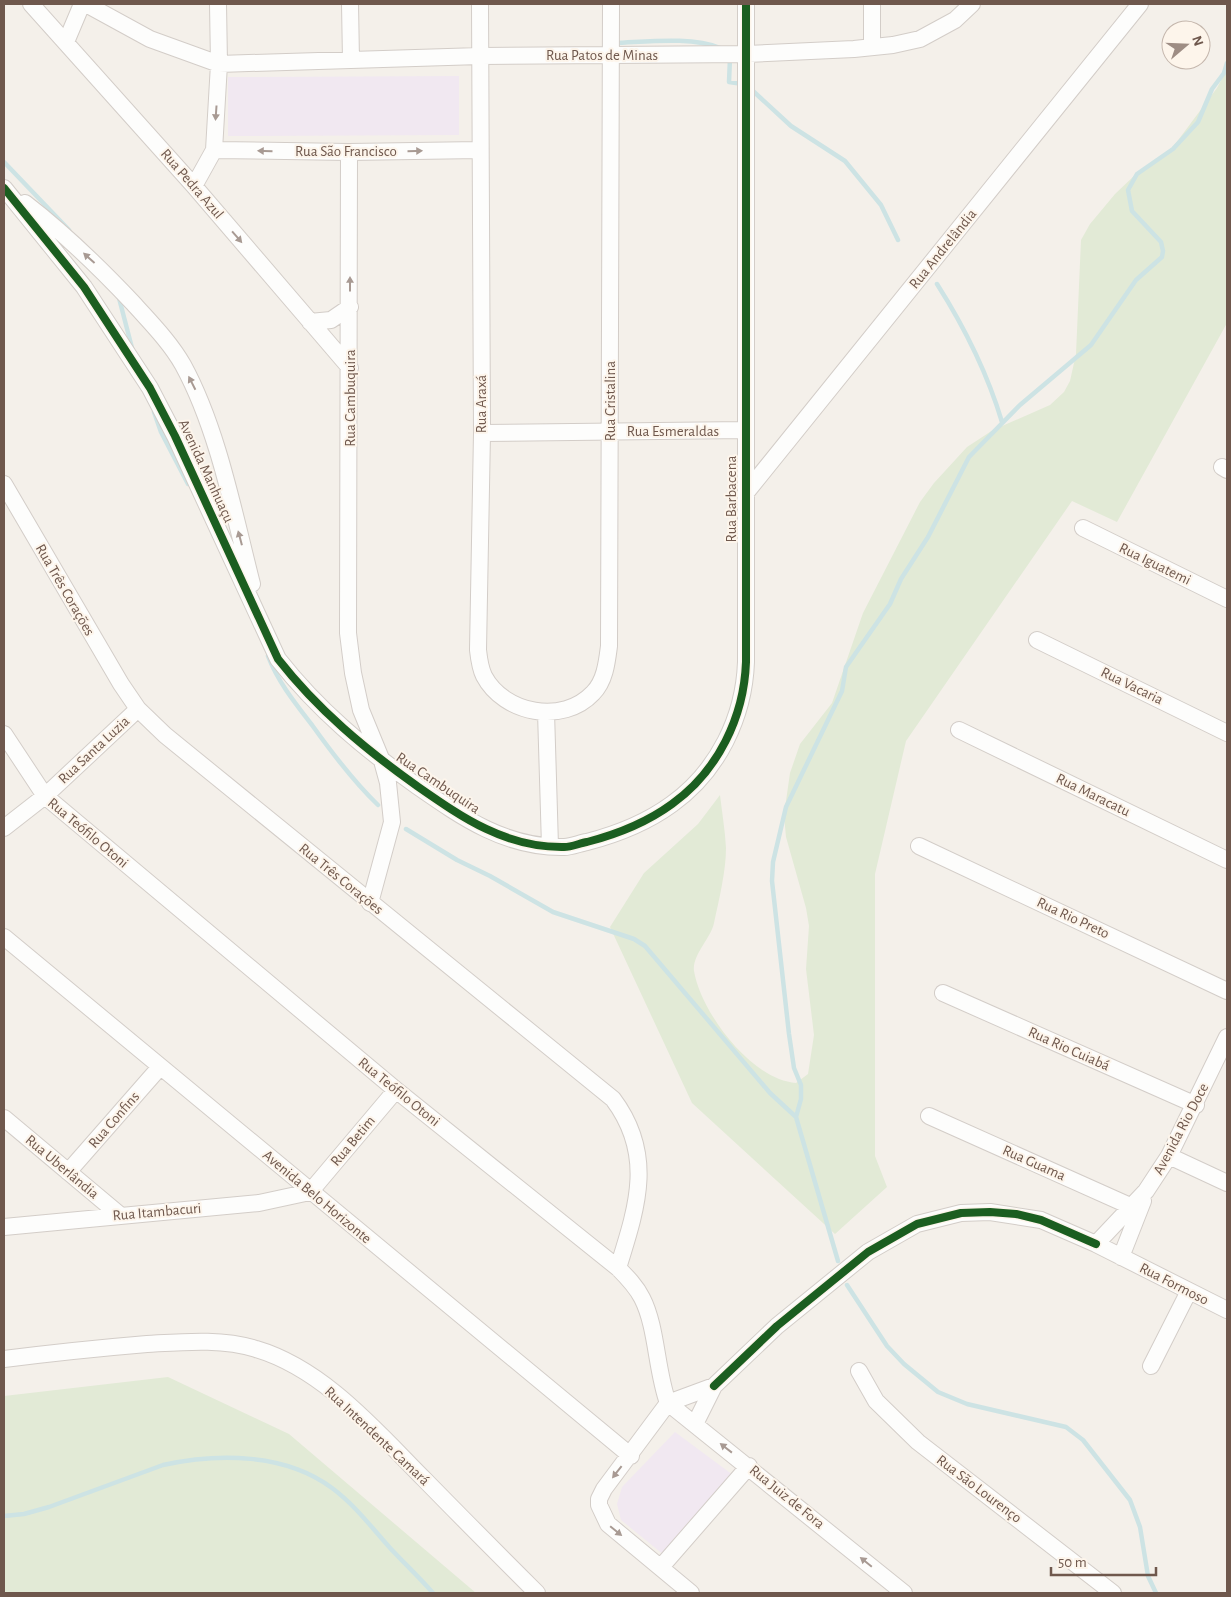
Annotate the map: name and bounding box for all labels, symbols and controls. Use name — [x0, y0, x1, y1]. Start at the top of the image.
north arrow — [1161, 20, 1211, 70]
text: N — [1189, 34, 1206, 48]
street label: Rua Patos de Minas — [546, 48, 658, 63]
one-way arrow — [212, 105, 220, 121]
street label: Rua São Francisco — [295, 144, 397, 159]
street label: Rua Pedra Azul — [158, 146, 226, 222]
one-way arrow — [257, 147, 273, 155]
one-way arrow — [408, 147, 424, 155]
street label: Rua Andrelândia — [907, 206, 980, 292]
one-way arrow — [231, 230, 243, 242]
one-way arrow — [83, 252, 95, 264]
one-way arrow — [346, 276, 354, 292]
street label: Rua Cambuquira — [343, 349, 358, 447]
street label: Rua Cristalina — [603, 361, 618, 441]
street label: Rua Araxá — [474, 375, 489, 433]
one-way arrow — [187, 376, 195, 390]
street label: Avenida Manhuaçu — [176, 417, 237, 525]
street label: Rua Esmeraldas — [627, 424, 719, 439]
street label: Rua Barbacena — [724, 456, 739, 542]
one-way arrow — [236, 530, 244, 545]
street label: Rua Iguatemi — [1117, 540, 1193, 588]
street label: Rua Três Corações — [33, 542, 97, 638]
street label: Rua Vacaria — [1098, 664, 1166, 708]
street label: Rua Santa Luzia — [56, 713, 133, 787]
street label: Rua Cambuquira — [393, 750, 483, 817]
street label: Rua Maracatu — [1054, 771, 1133, 819]
street label: Rua Teófilo Otoni — [45, 795, 131, 871]
street label: Rua Três Corações — [296, 841, 386, 917]
street label: Rua Rio Preto — [1034, 895, 1112, 941]
street label: Rua Rio Cuiabá — [1026, 1024, 1112, 1074]
street label: Rua Teófilo Otoni — [355, 1055, 443, 1129]
street label: Avenida Rio Doce — [1151, 1081, 1211, 1177]
street label: Rua Confins — [86, 1089, 142, 1151]
street label: Rua Betim — [328, 1113, 378, 1169]
street label: Rua Uberlândia — [23, 1132, 102, 1202]
street label: Rua Guama — [1000, 1142, 1068, 1184]
street label: Avenida Belo Horizonte — [260, 1147, 374, 1247]
street label: Rua Itambacuri — [112, 1201, 202, 1223]
street label: Rua Formoso — [1137, 1260, 1211, 1308]
street label: Rua Intendente Camará — [322, 1384, 432, 1488]
one-way arrow — [719, 1443, 733, 1453]
street label: Rua São Lourenço — [934, 1452, 1024, 1526]
street label: Rua Juiz de Fora — [747, 1462, 827, 1532]
one-way arrow — [612, 1466, 623, 1479]
one-way arrow — [609, 1525, 622, 1536]
scale bar — [1051, 1544, 1156, 1576]
text: 50 m — [1058, 1555, 1087, 1570]
one-way arrow — [860, 1557, 873, 1568]

